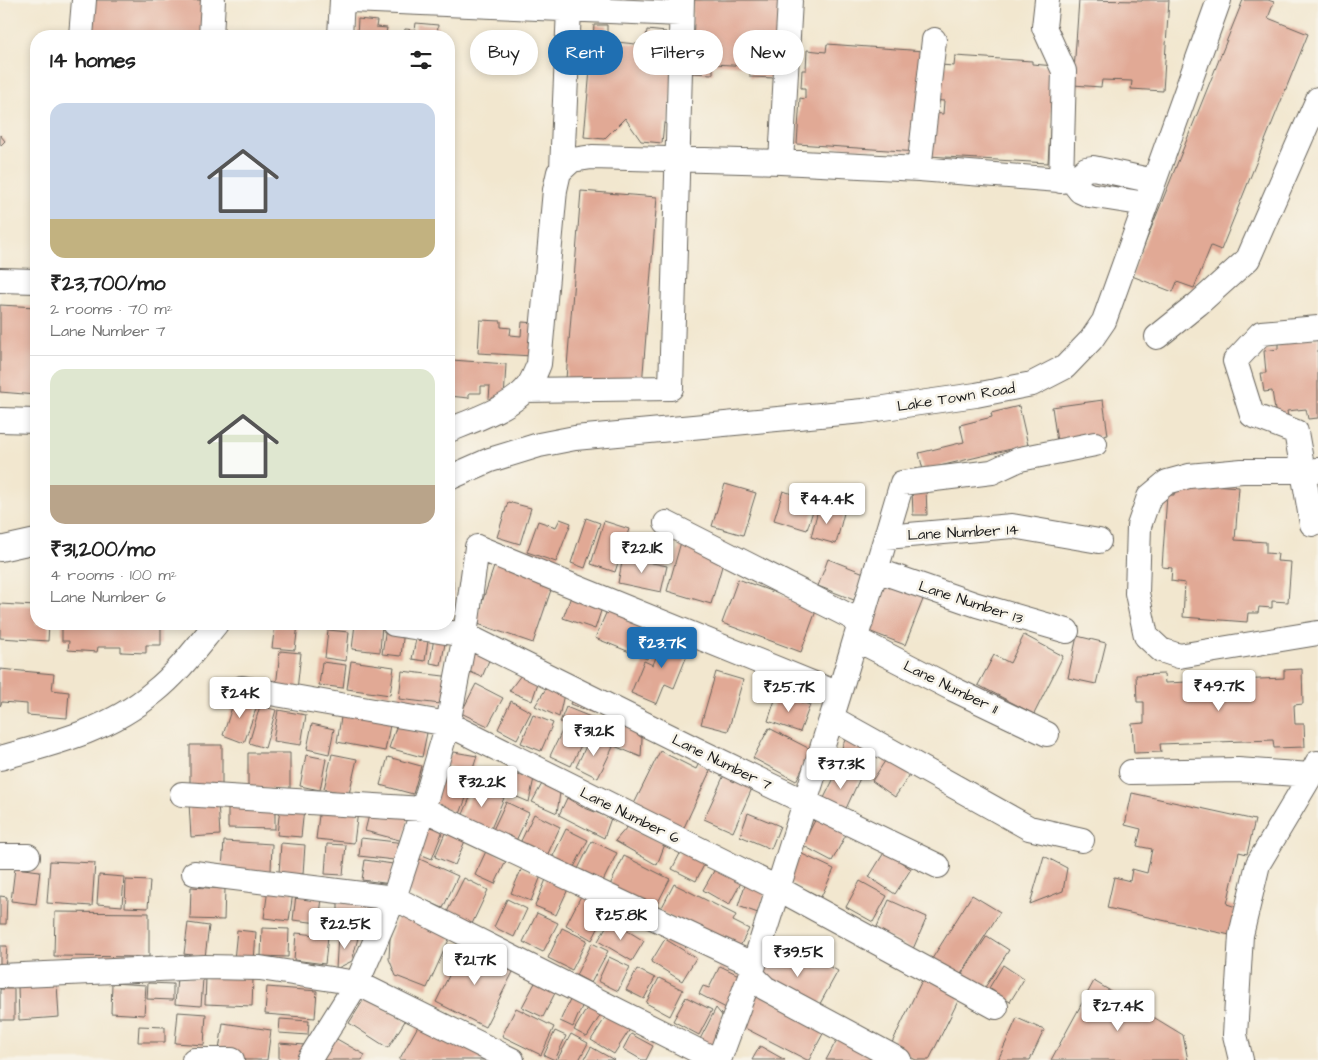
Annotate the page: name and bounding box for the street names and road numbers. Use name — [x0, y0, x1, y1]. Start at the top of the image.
street label: Lake Town Road — [896, 378, 1017, 417]
street label: Lane Number 14 — [907, 519, 1019, 546]
street label: Lane Number 13 — [916, 576, 1026, 629]
street label: Lane Number 11 — [900, 655, 1002, 719]
street label: Lane Number 7 — [668, 729, 775, 796]
street label: Lane Number 6 — [576, 782, 684, 849]

